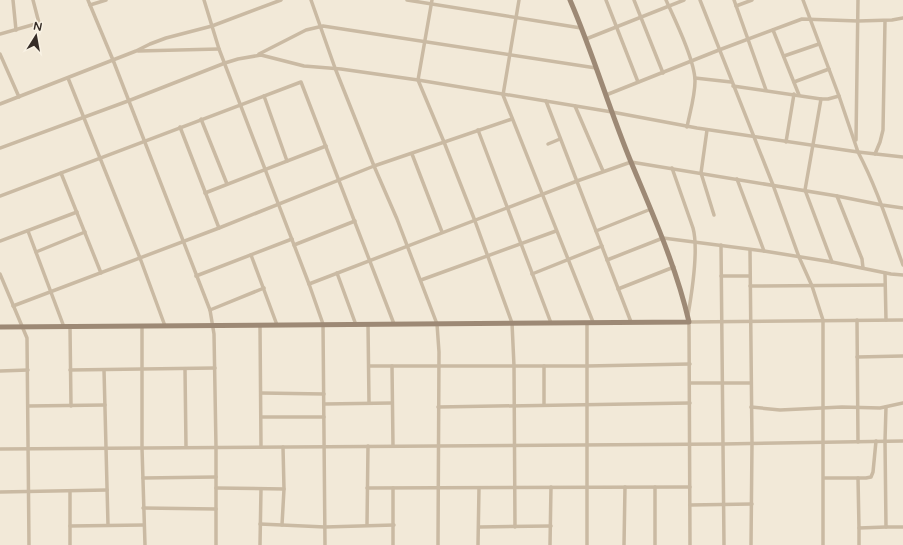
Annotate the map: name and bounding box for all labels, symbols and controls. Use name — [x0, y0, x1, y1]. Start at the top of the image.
north arrow — [16, 16, 56, 56]
text: N — [32, 19, 43, 34]

